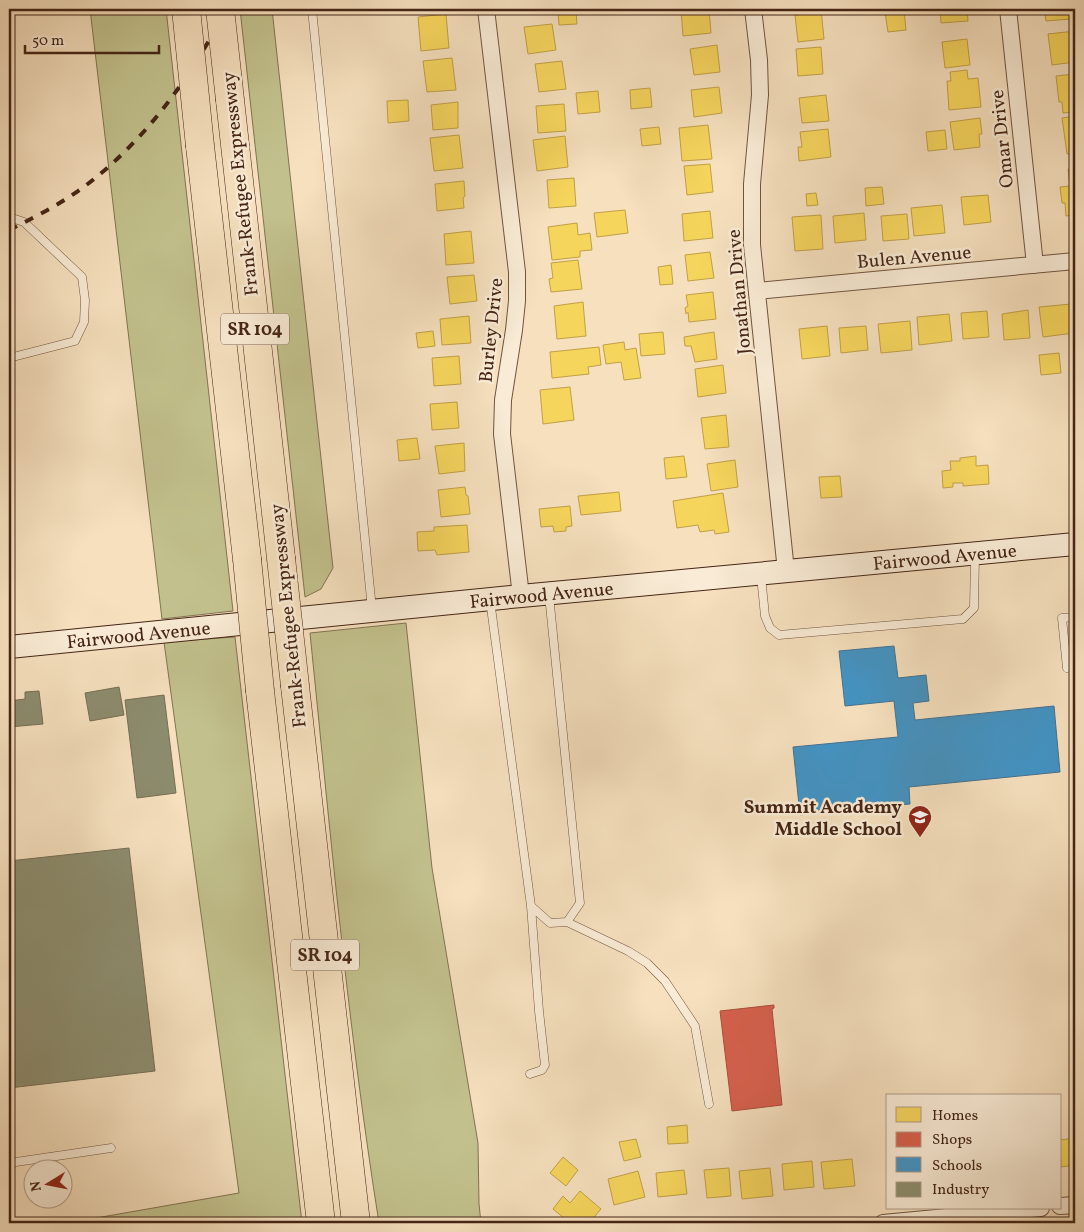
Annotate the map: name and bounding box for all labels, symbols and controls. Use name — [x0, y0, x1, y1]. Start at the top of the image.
scale bar — [25, 22, 159, 54]
text: 50 m — [32, 31, 64, 52]
street label: Frank-Refugee Expressway — [216, 70, 266, 297]
street label: Omar Drive — [985, 89, 1021, 189]
street label: Jonathan Drive — [722, 228, 758, 356]
street label: Bulen Avenue — [856, 240, 972, 276]
street label: Burley Drive — [474, 277, 510, 384]
road number: SR 104 — [221, 314, 289, 344]
street label: Frank-Refugee Expressway — [264, 502, 314, 729]
street label: Fairwood Avenue — [872, 539, 1018, 578]
street label: Fairwood Avenue — [468, 576, 615, 616]
street label: Fairwood Avenue — [65, 616, 212, 656]
place label: Summit Academy Middle School — [744, 795, 902, 843]
school or university icon: Summit Academy Middle School — [907, 804, 933, 838]
road number: SR 104 — [291, 940, 359, 970]
legend — [886, 1094, 1062, 1210]
text: Homes — [932, 1106, 978, 1127]
text: Shops — [932, 1130, 972, 1151]
text: Schools — [932, 1156, 982, 1177]
north arrow — [22, 1160, 72, 1210]
text: N — [26, 1179, 47, 1193]
text: Industry — [932, 1180, 989, 1201]

